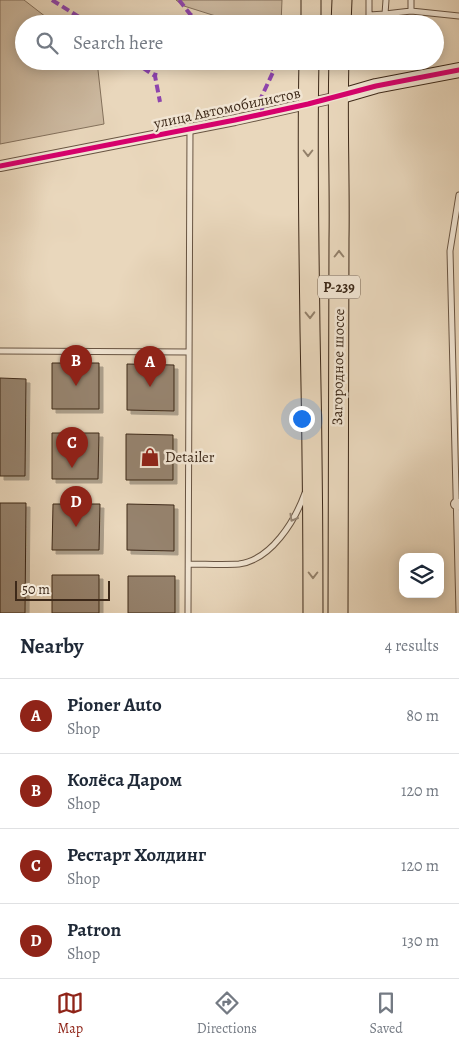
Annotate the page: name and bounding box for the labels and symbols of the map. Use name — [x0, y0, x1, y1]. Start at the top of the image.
street label: улица Автомобилистов — [151, 83, 302, 134]
one-way arrow — [303, 149, 313, 157]
one-way arrow — [334, 249, 344, 257]
road number: Р-239 — [318, 276, 360, 298]
street label: Загородное шоссе — [327, 308, 349, 426]
one-way arrow — [305, 312, 315, 319]
pin: B — [60, 345, 92, 386]
pin: A — [134, 346, 166, 387]
your location — [289, 406, 315, 432]
pin: C — [56, 427, 88, 468]
shop icon: Detailer — [139, 446, 161, 468]
place label: Detailer — [165, 447, 215, 467]
pin: D — [60, 486, 92, 527]
one-way arrow — [289, 513, 299, 522]
one-way arrow — [307, 571, 318, 579]
scale bar — [15, 578, 110, 601]

